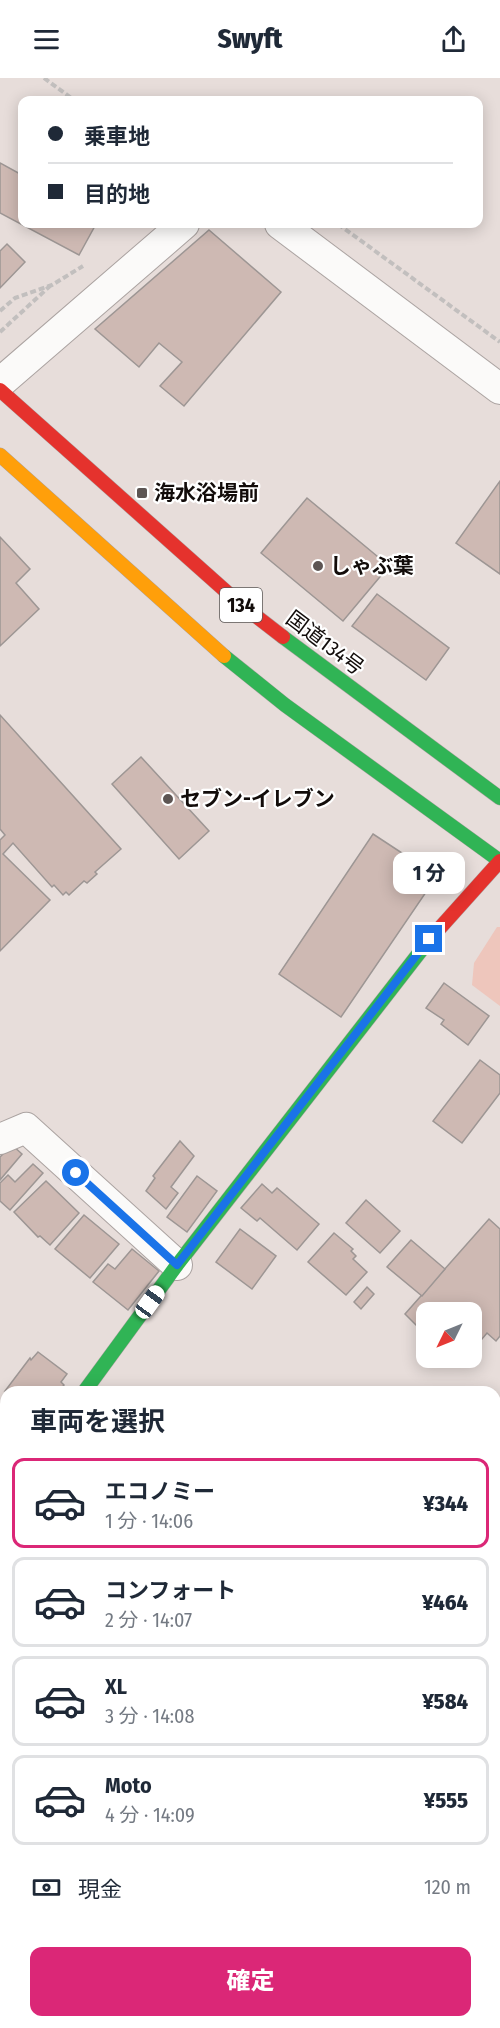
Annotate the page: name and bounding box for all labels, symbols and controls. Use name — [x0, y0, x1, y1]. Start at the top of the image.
icon: menu — [30, 23, 63, 56]
text: Swyft — [218, 23, 282, 55]
icon: share — [437, 23, 470, 56]
text: 乗車地 — [84, 123, 150, 150]
text: 目的地 — [84, 181, 150, 208]
place label: 海水浴場前 — [154, 480, 259, 506]
marker: 海水浴場前 — [135, 486, 149, 500]
place label: しゃぶ葉 — [330, 553, 414, 579]
marker: しゃぶ葉 — [311, 559, 325, 573]
road number: 134 — [220, 588, 262, 622]
street label: 国道134号 — [281, 605, 369, 681]
place label: セブン-イレブン — [180, 786, 335, 812]
marker: セブン-イレブン — [161, 792, 175, 806]
callout: 1 分 — [393, 852, 465, 894]
text: 1 分 — [413, 861, 445, 885]
route end — [415, 925, 442, 952]
route start — [62, 1159, 89, 1186]
car — [132, 1282, 168, 1322]
north arrow — [416, 1302, 482, 1368]
map controls — [416, 1302, 482, 1368]
text: 車両を選択 — [30, 1406, 165, 1438]
icon: car — [33, 1476, 87, 1530]
text: エコノミー — [105, 1478, 215, 1505]
text: ¥344 — [423, 1490, 468, 1517]
text: 1 分 · 14:06 — [105, 1509, 193, 1533]
icon: car — [33, 1575, 87, 1629]
text: コンフォート — [105, 1577, 236, 1604]
text: ¥464 — [422, 1589, 468, 1616]
text: 2 分 · 14:07 — [105, 1608, 192, 1632]
text: XL — [105, 1673, 127, 1700]
icon: car — [33, 1674, 87, 1728]
text: ¥584 — [422, 1688, 468, 1715]
text: 3 分 · 14:08 — [105, 1704, 195, 1728]
text: Moto — [105, 1772, 152, 1799]
icon: car — [33, 1773, 87, 1827]
text: ¥555 — [424, 1787, 468, 1814]
text: 4 分 · 14:09 — [105, 1803, 195, 1827]
icon: cash — [30, 1871, 63, 1904]
text: 120 m — [424, 1875, 471, 1899]
text: 現金 — [78, 1876, 122, 1903]
button: 確定 — [30, 1947, 471, 2016]

